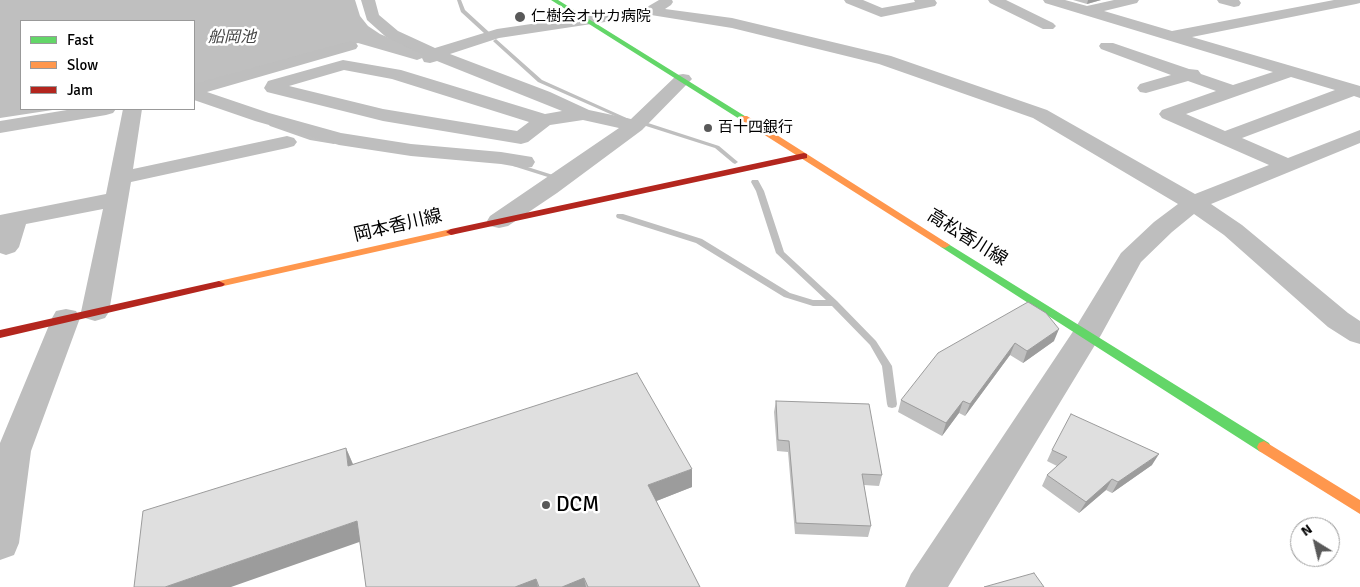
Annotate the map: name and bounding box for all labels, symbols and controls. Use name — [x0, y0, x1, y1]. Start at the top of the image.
place label: 仁樹会オサカ病院 — [531, 8, 651, 26]
marker: 仁樹会オサカ病院 — [513, 10, 527, 24]
legend — [20, 20, 195, 110]
water label: 船岡池 — [208, 28, 256, 48]
text: Fast — [67, 31, 94, 49]
text: Slow — [67, 56, 98, 74]
text: Jam — [67, 81, 93, 99]
place label: 百十四銀行 — [718, 119, 793, 137]
marker: 百十四銀行 — [702, 122, 714, 134]
street label: 岡本香川線 — [352, 205, 444, 247]
street label: 高松香川線 — [923, 205, 1011, 271]
place label: DCM — [556, 492, 599, 518]
marker: DCM — [540, 499, 552, 511]
north arrow — [1290, 517, 1340, 567]
text: N — [1298, 521, 1315, 540]

